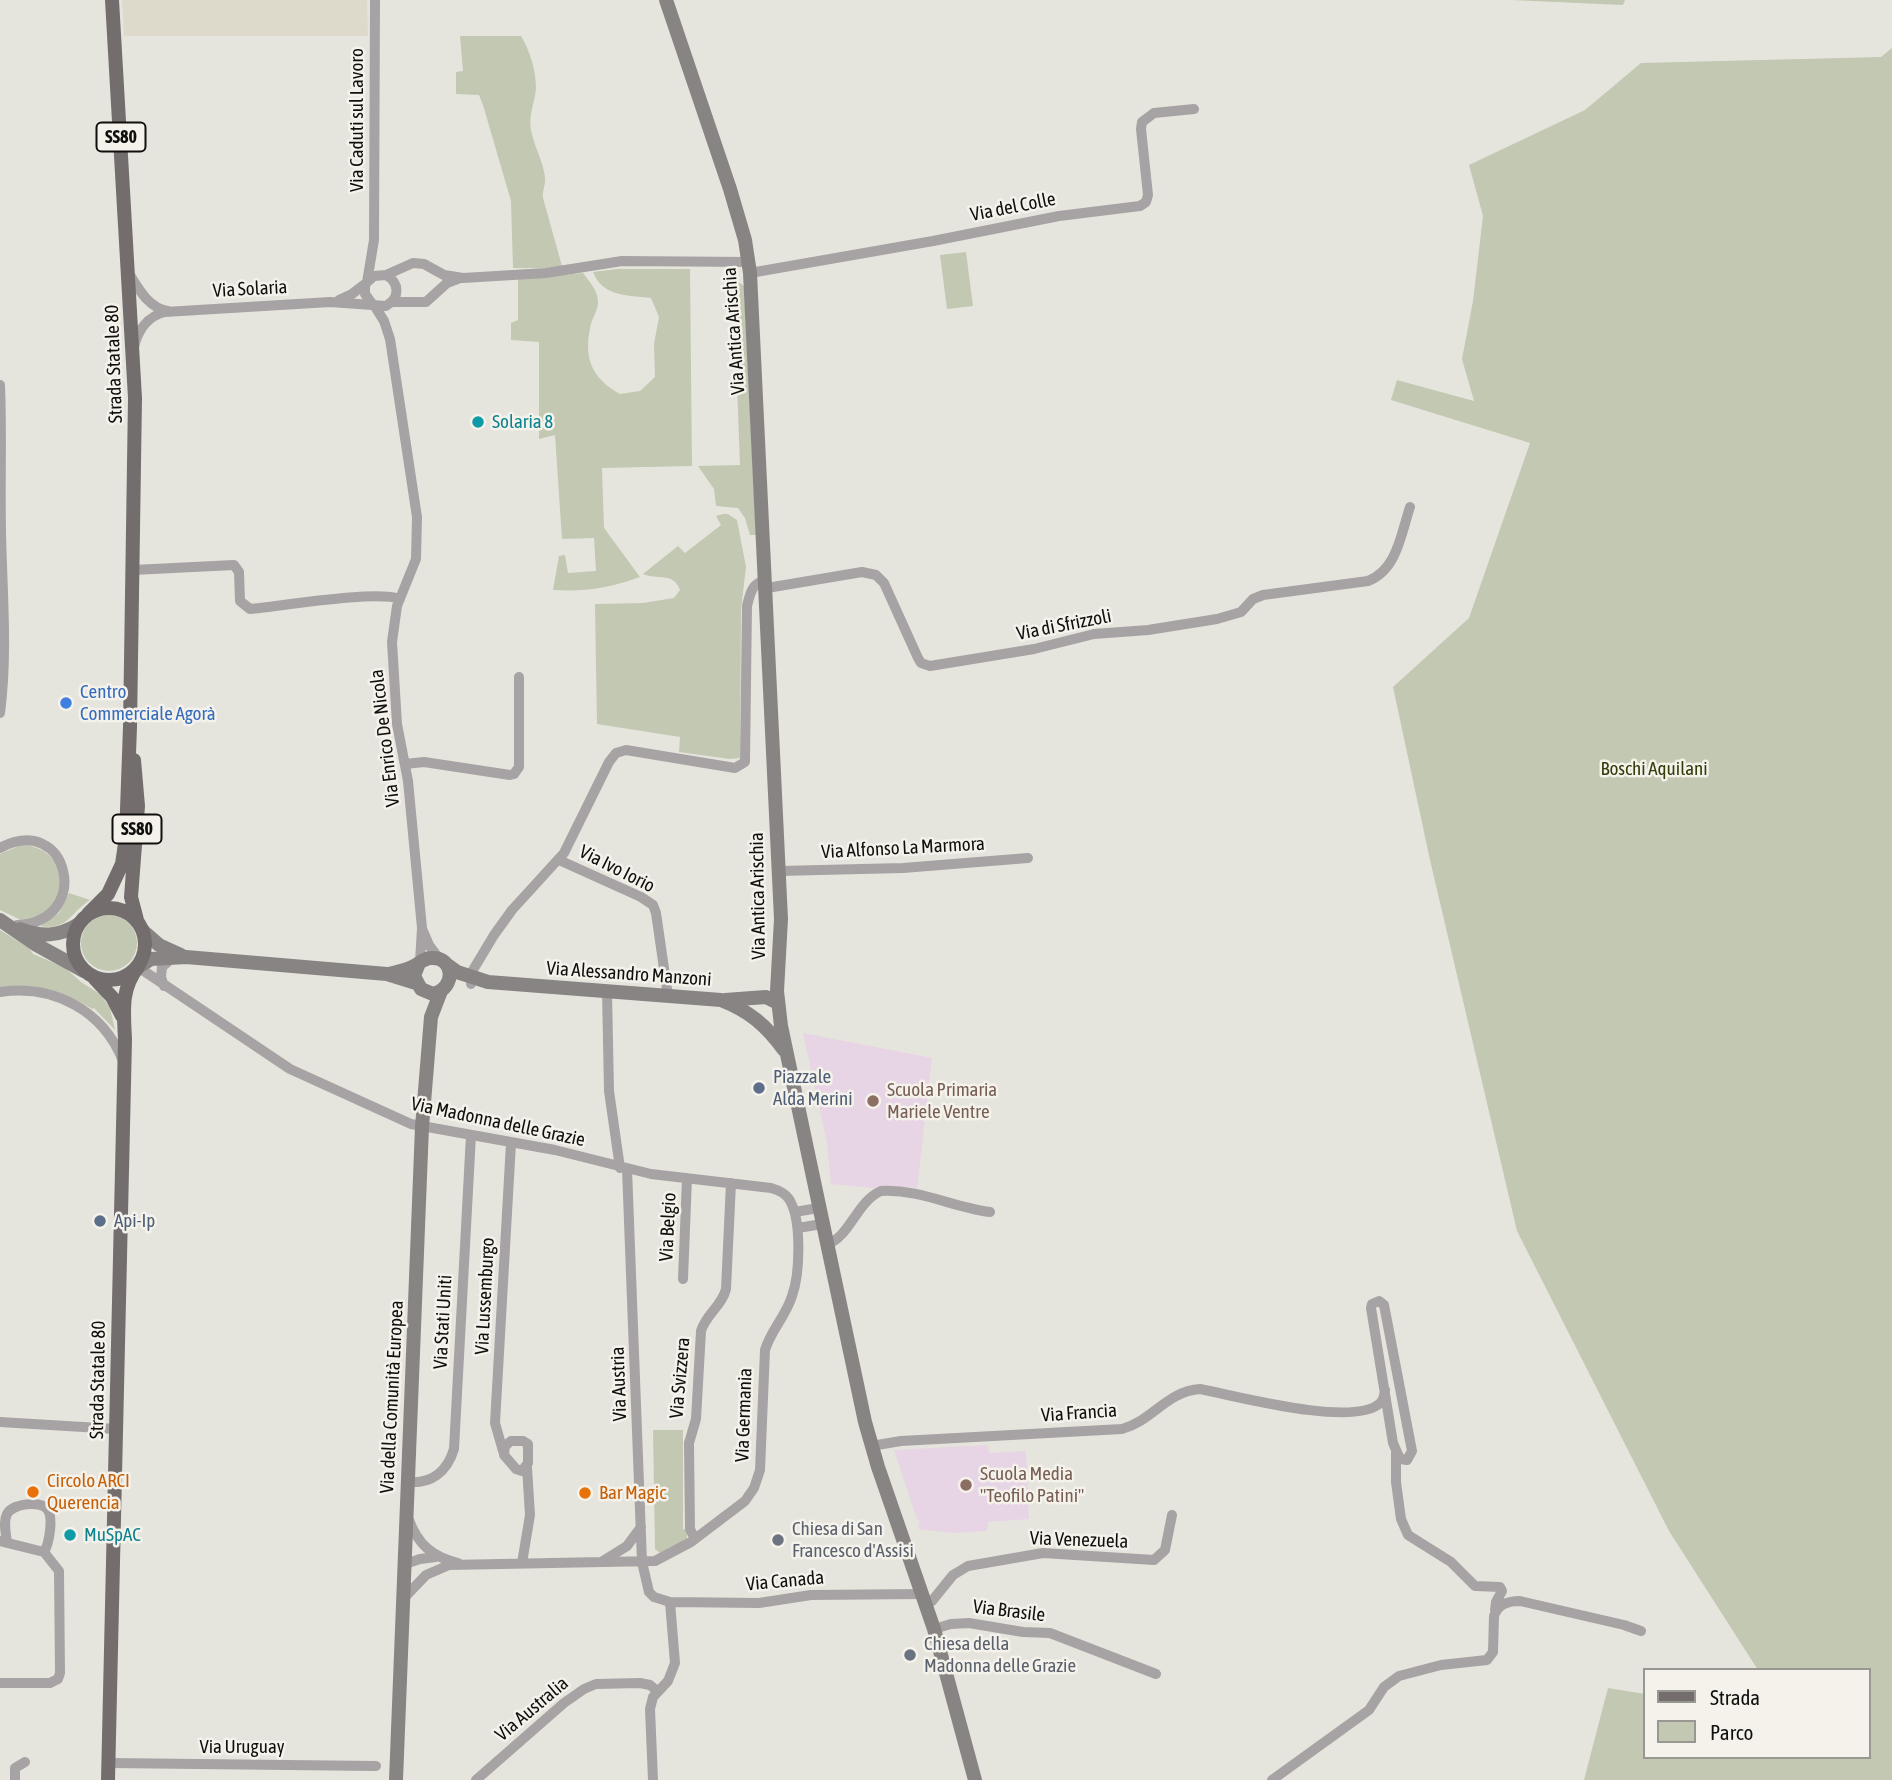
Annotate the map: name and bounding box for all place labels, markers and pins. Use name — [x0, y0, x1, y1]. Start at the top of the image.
place label: Solaria 8 — [492, 411, 553, 433]
marker: Solaria 8 — [470, 414, 486, 430]
place label: Centro Commerciale Agorà — [80, 681, 215, 725]
marker: Centro Commerciale Agorà — [58, 695, 74, 711]
place label: Piazzale Alda Merini — [773, 1066, 853, 1110]
place label: Scuola Primaria Mariele Ventre — [887, 1079, 997, 1123]
marker: Piazzale Alda Merini — [751, 1080, 767, 1096]
marker: Scuola Primaria Mariele Ventre — [865, 1093, 881, 1109]
place label: Api-Ip — [114, 1210, 155, 1232]
marker: Api-Ip — [92, 1213, 108, 1229]
place label: Scuola Media "Teofilo Patini" — [980, 1463, 1084, 1507]
place label: Circolo ARCI Querencia — [47, 1470, 130, 1514]
marker: Scuola Media "Teofilo Patini" — [958, 1477, 974, 1493]
place label: Bar Magic — [599, 1482, 666, 1504]
marker: Circolo ARCI Querencia — [25, 1484, 41, 1500]
marker: Bar Magic — [577, 1485, 593, 1501]
place label: Chiesa di San Francesco d'Assisi — [792, 1518, 914, 1562]
place label: MuSpAC — [84, 1524, 141, 1546]
marker: MuSpAC — [62, 1527, 78, 1543]
marker: Chiesa di San Francesco d'Assisi — [770, 1532, 786, 1548]
place label: Chiesa della Madonna delle Grazie — [924, 1633, 1076, 1677]
marker: Chiesa della Madonna delle Grazie — [902, 1647, 918, 1663]

